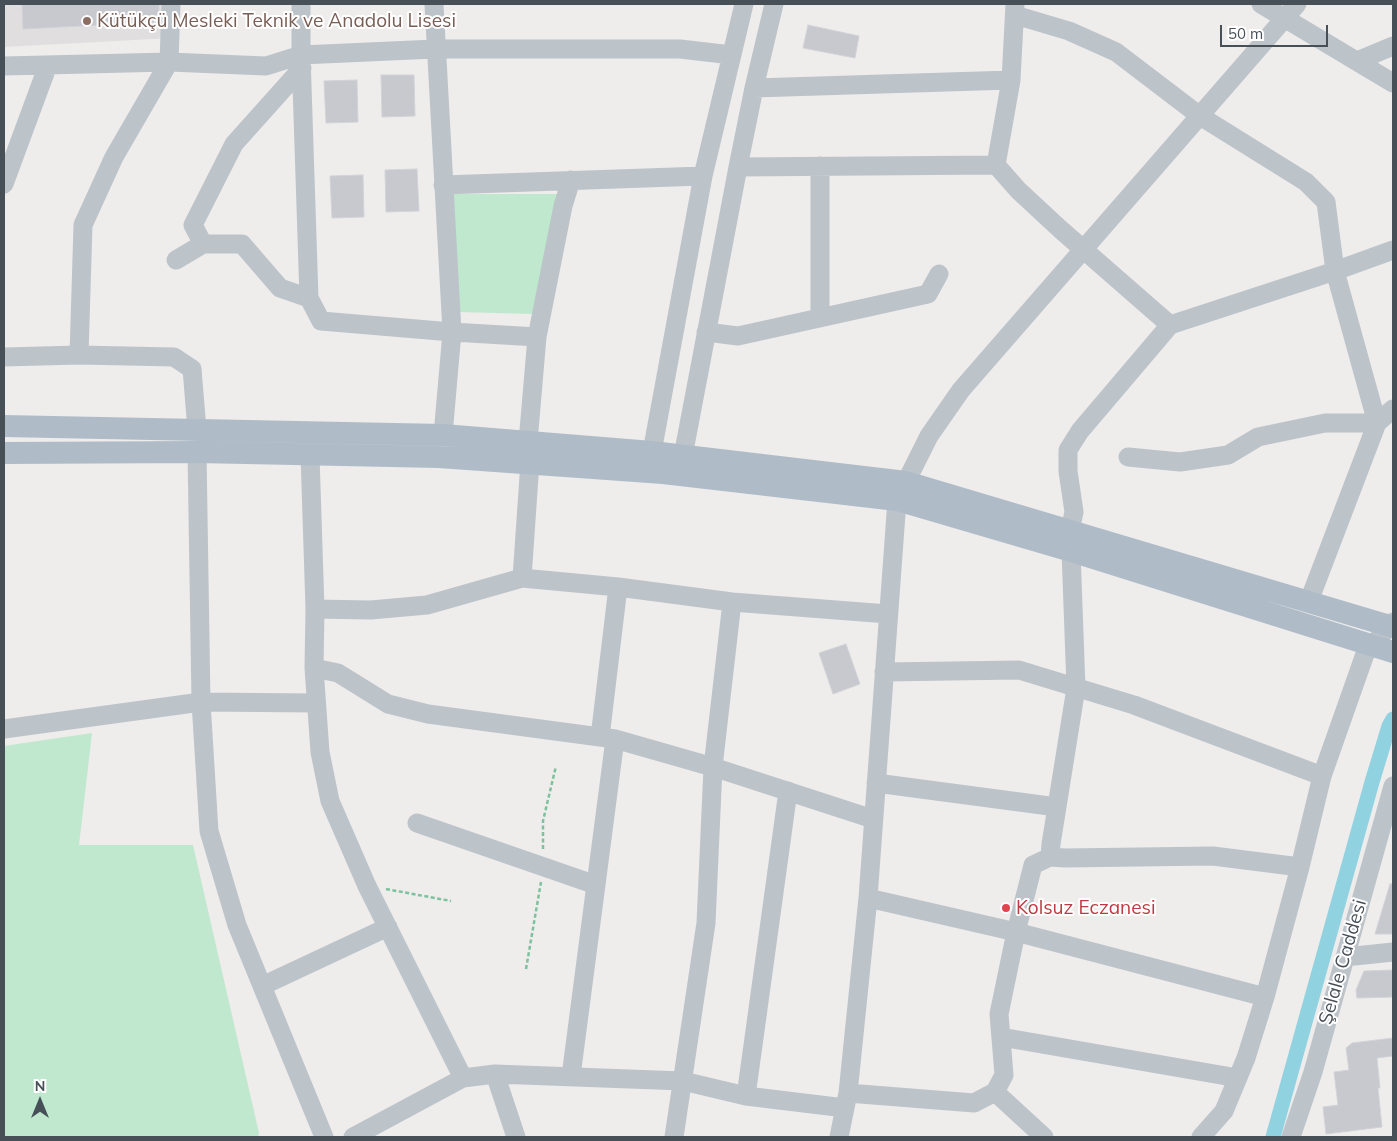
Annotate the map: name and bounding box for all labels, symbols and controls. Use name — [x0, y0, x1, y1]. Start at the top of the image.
place label: Kütükçü Mesleki Teknik ve Anadolu Lisesi — [97, 10, 456, 32]
marker: Kütükçü Mesleki Teknik ve Anadolu Lisesi — [81, 15, 93, 27]
scale bar — [1222, 15, 1330, 47]
text: 50 m — [1228, 24, 1263, 43]
place label: Kolsuz Eczanesi — [1016, 897, 1155, 919]
street label: Şelale Caddesi — [1314, 897, 1372, 1027]
marker: Kolsuz Eczanesi — [1000, 902, 1012, 914]
north arrow — [15, 1076, 65, 1126]
text: N — [35, 1077, 45, 1095]

